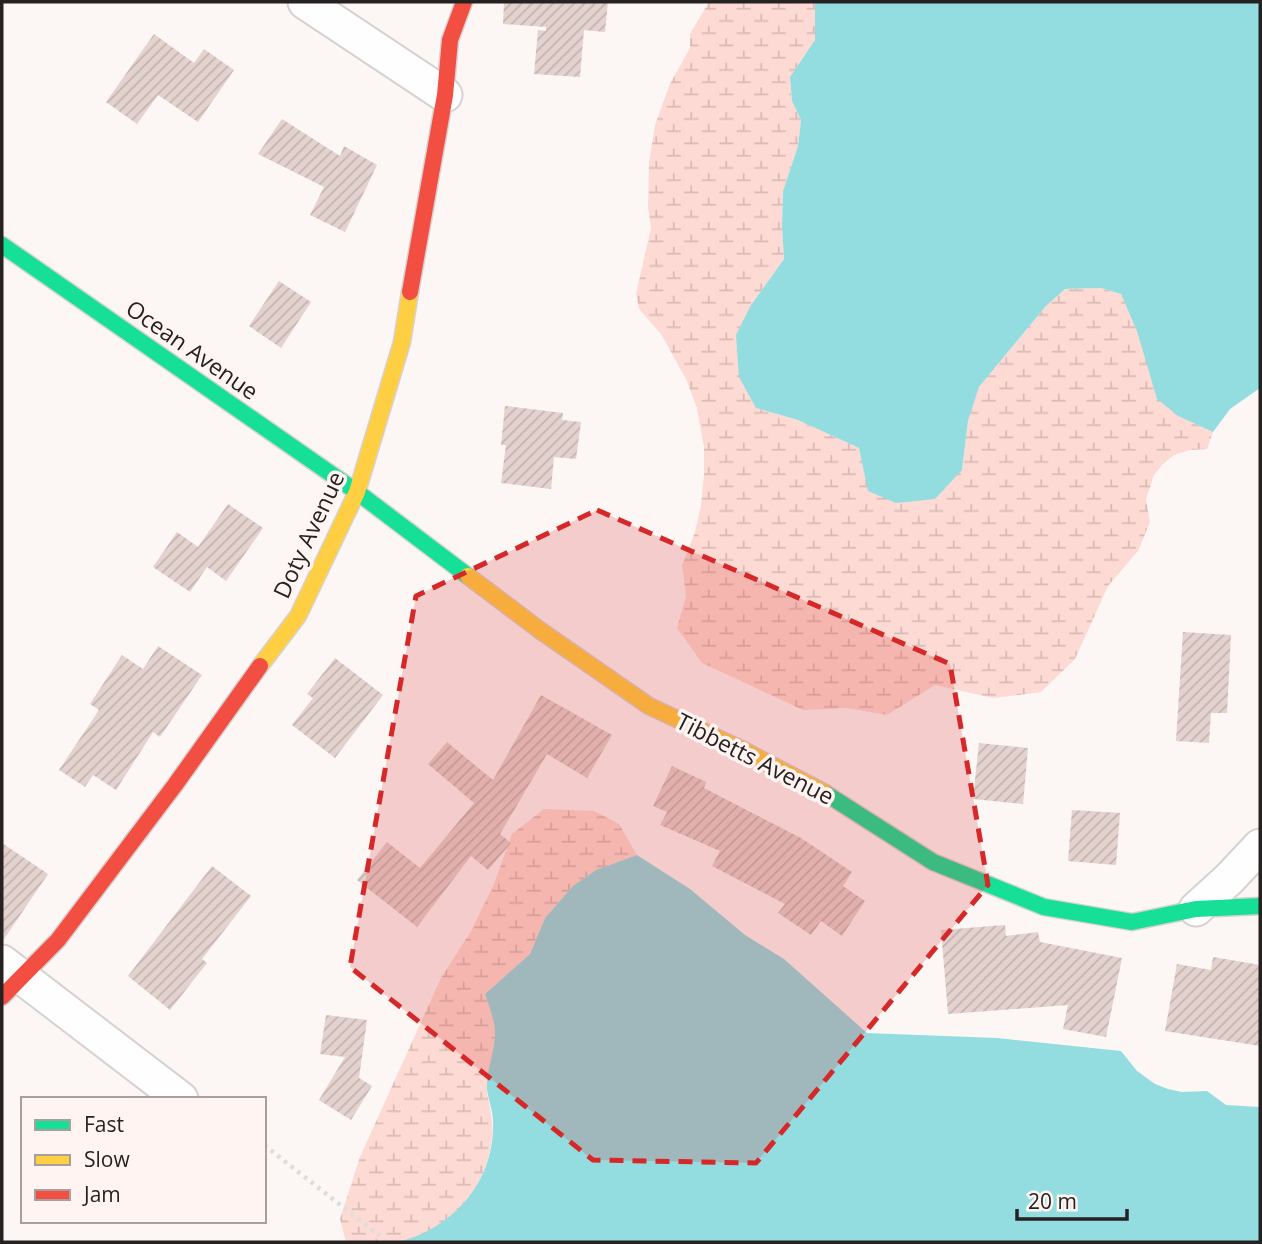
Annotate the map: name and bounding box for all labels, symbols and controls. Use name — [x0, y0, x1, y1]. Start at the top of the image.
street label: Ocean Avenue — [120, 292, 265, 407]
street label: Doty Avenue — [265, 466, 351, 603]
street label: Tibbetts Avenue — [671, 705, 840, 812]
legend — [21, 1097, 266, 1223]
text: Fast — [84, 1110, 124, 1138]
text: Slow — [84, 1145, 130, 1173]
scale bar — [1017, 1178, 1127, 1222]
text: Jam — [82, 1180, 121, 1208]
text: 20 m — [1028, 1187, 1077, 1215]

